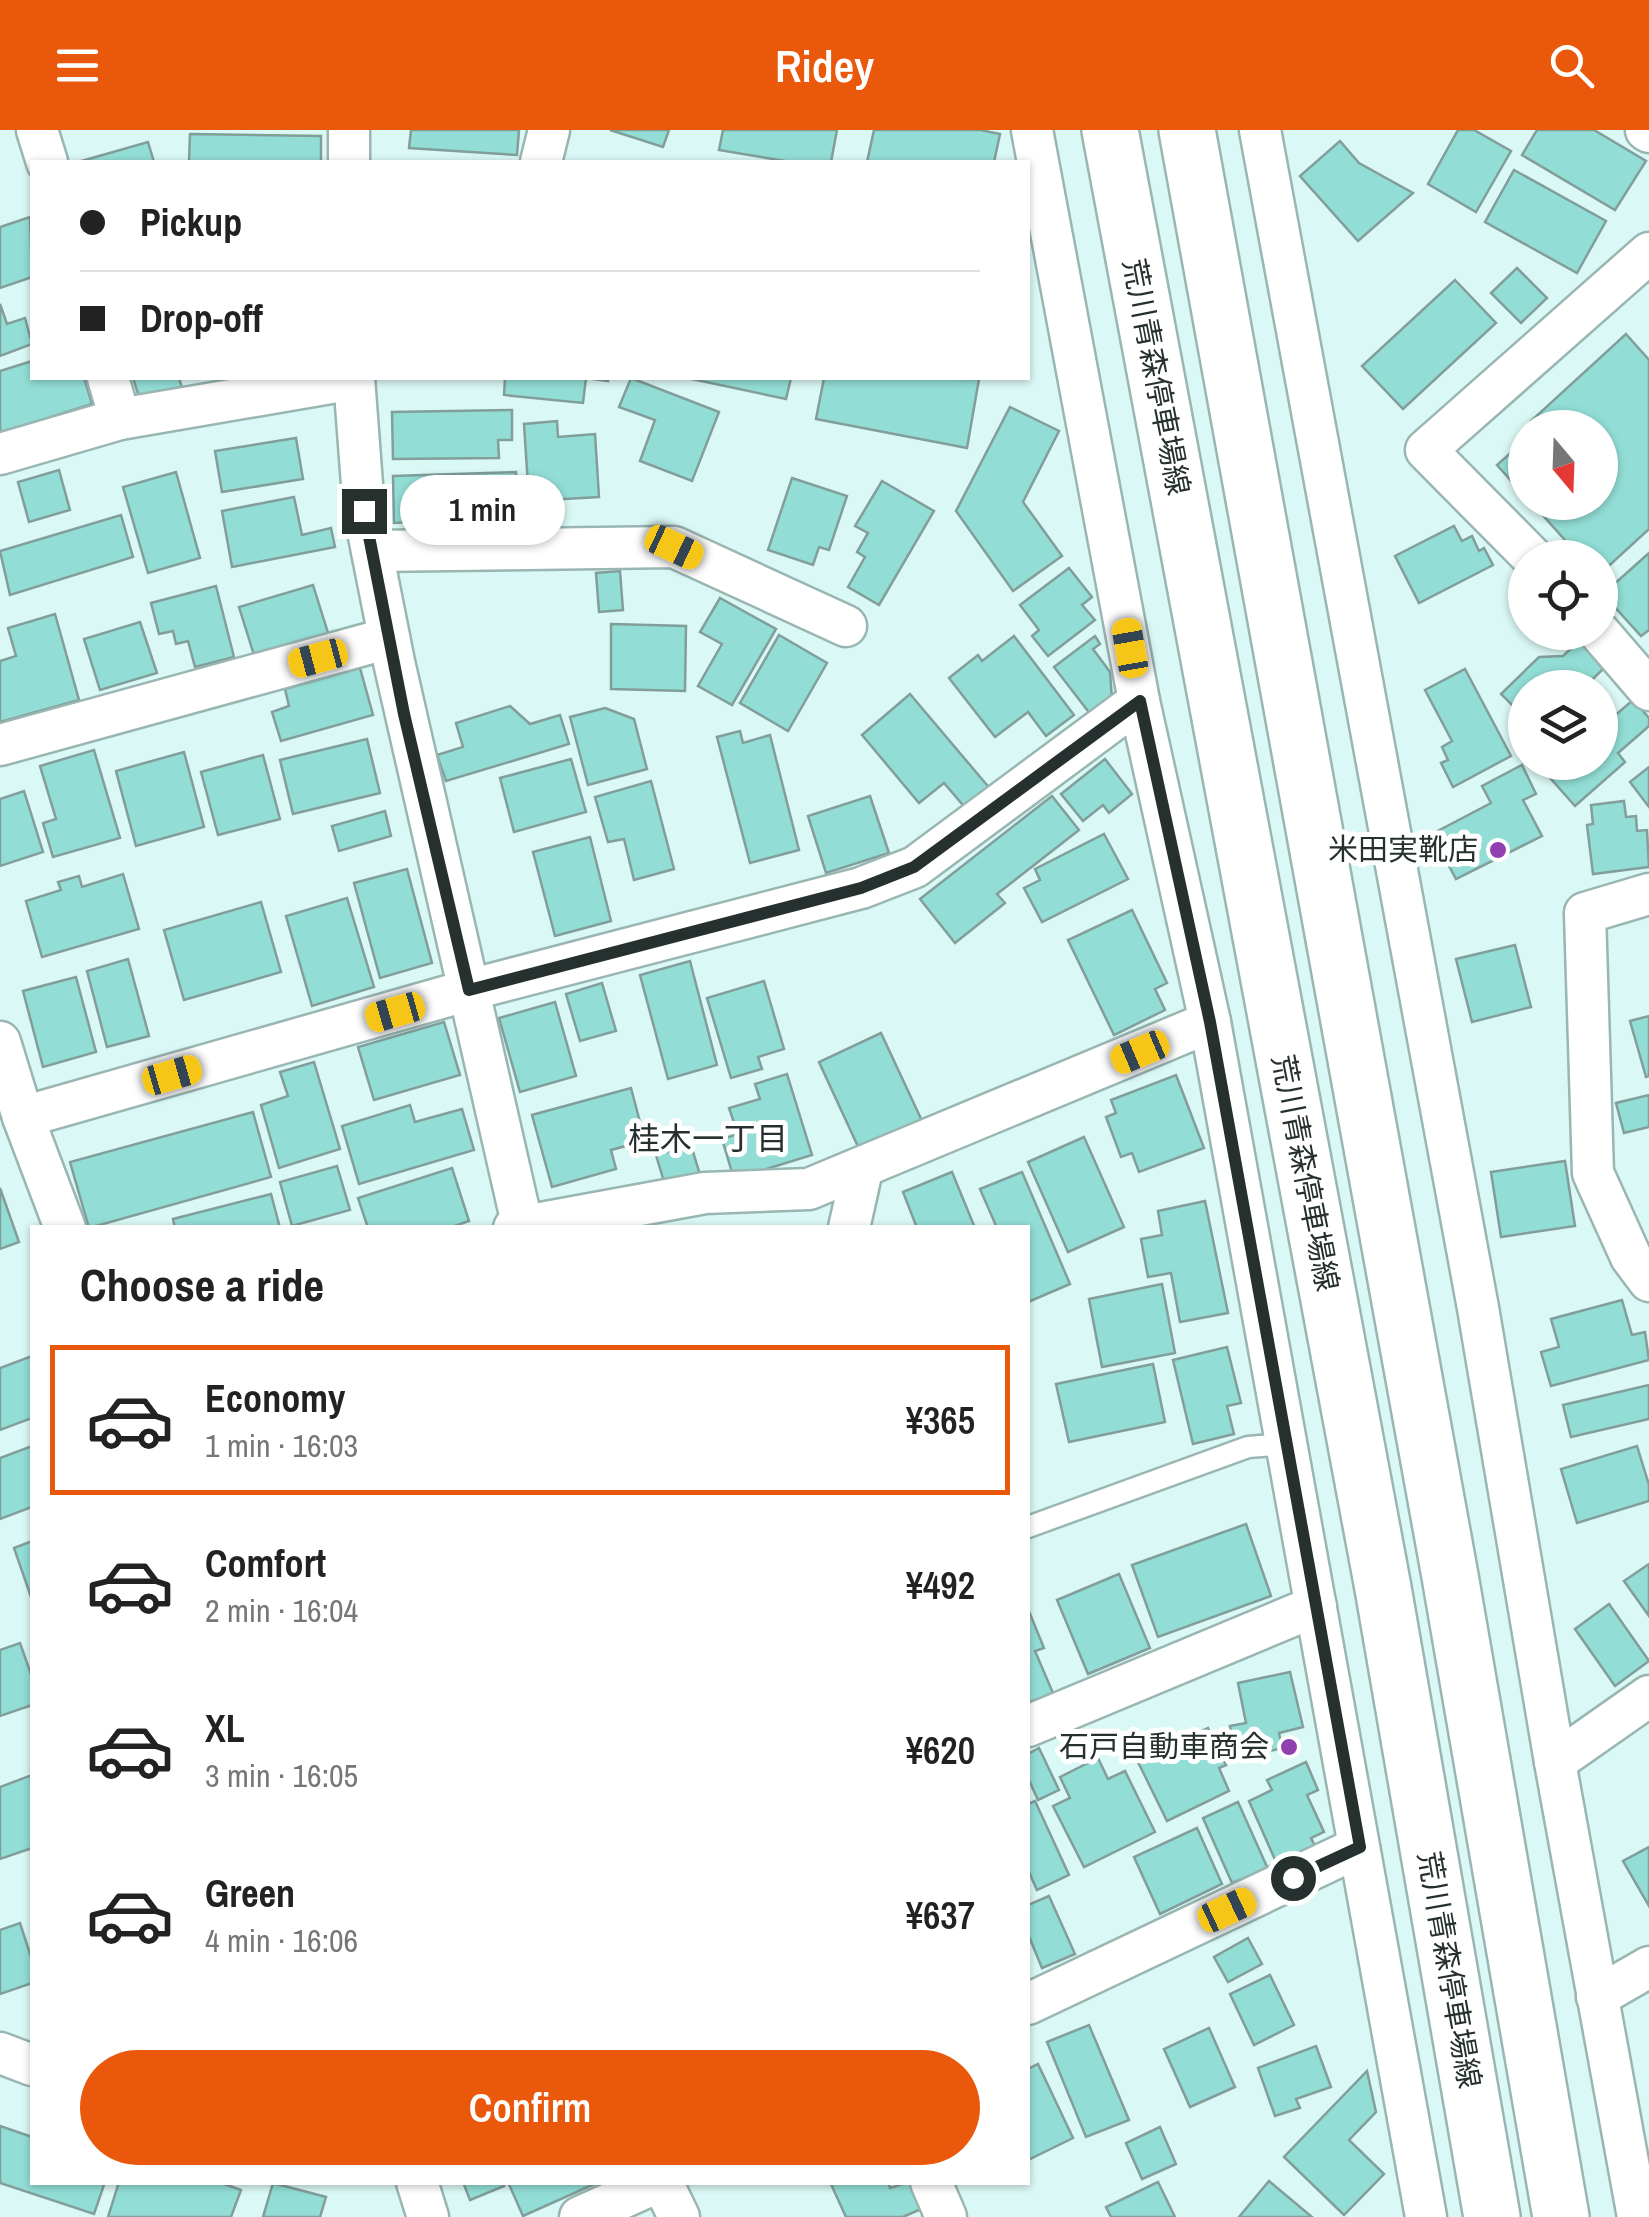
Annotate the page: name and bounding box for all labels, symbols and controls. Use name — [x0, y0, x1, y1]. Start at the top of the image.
text: Ridey — [775, 35, 874, 96]
icon: menu — [50, 38, 105, 93]
icon: search — [1544, 38, 1599, 93]
text: Pickup — [140, 197, 242, 248]
street label: 荒川青森停車場線 — [1114, 255, 1200, 498]
text: Drop-off — [140, 293, 263, 344]
north arrow — [1508, 410, 1618, 520]
map controls — [1508, 410, 1618, 780]
callout: 1 min — [399, 476, 564, 546]
text: 1 min — [449, 488, 516, 531]
route end — [342, 489, 387, 534]
car — [640, 521, 708, 573]
button: locate — [1508, 540, 1618, 650]
car — [1110, 616, 1150, 680]
car — [285, 636, 351, 680]
button: layers — [1508, 670, 1618, 780]
place label: 米田実靴店 — [1328, 829, 1478, 869]
marker: 米田実靴店 — [1487, 839, 1509, 861]
car — [362, 989, 428, 1035]
car — [1107, 1026, 1173, 1078]
street label: 荒川青森停車場線 — [1263, 1051, 1349, 1294]
car — [139, 1052, 205, 1098]
district label: 桂木一丁目 — [628, 1117, 788, 1160]
text: Choose a ride — [80, 1254, 324, 1315]
text: Economy — [205, 1373, 345, 1424]
icon: car — [85, 1375, 175, 1465]
text: ¥365 — [906, 1395, 975, 1446]
text: 1 min · 16:03 — [205, 1424, 358, 1467]
text: Comfort — [205, 1538, 326, 1589]
icon: car — [85, 1540, 175, 1630]
text: ¥492 — [906, 1560, 975, 1611]
text: 2 min · 16:04 — [205, 1589, 358, 1632]
text: XL — [205, 1703, 245, 1754]
icon: car — [85, 1705, 175, 1795]
text: ¥620 — [906, 1725, 975, 1776]
place label: 石戸自動車商会 — [1059, 1726, 1269, 1766]
marker: 石戸自動車商会 — [1278, 1736, 1300, 1758]
text: 3 min · 16:05 — [205, 1754, 358, 1797]
street label: 荒川青森停車場線 — [1409, 1848, 1491, 2091]
route start — [1271, 1856, 1316, 1901]
text: Green — [205, 1868, 295, 1919]
icon: car — [85, 1870, 175, 1960]
car — [1193, 1884, 1261, 1936]
text: ¥637 — [906, 1890, 975, 1941]
text: 4 min · 16:06 — [205, 1919, 358, 1962]
button: Confirm — [80, 2050, 980, 2165]

